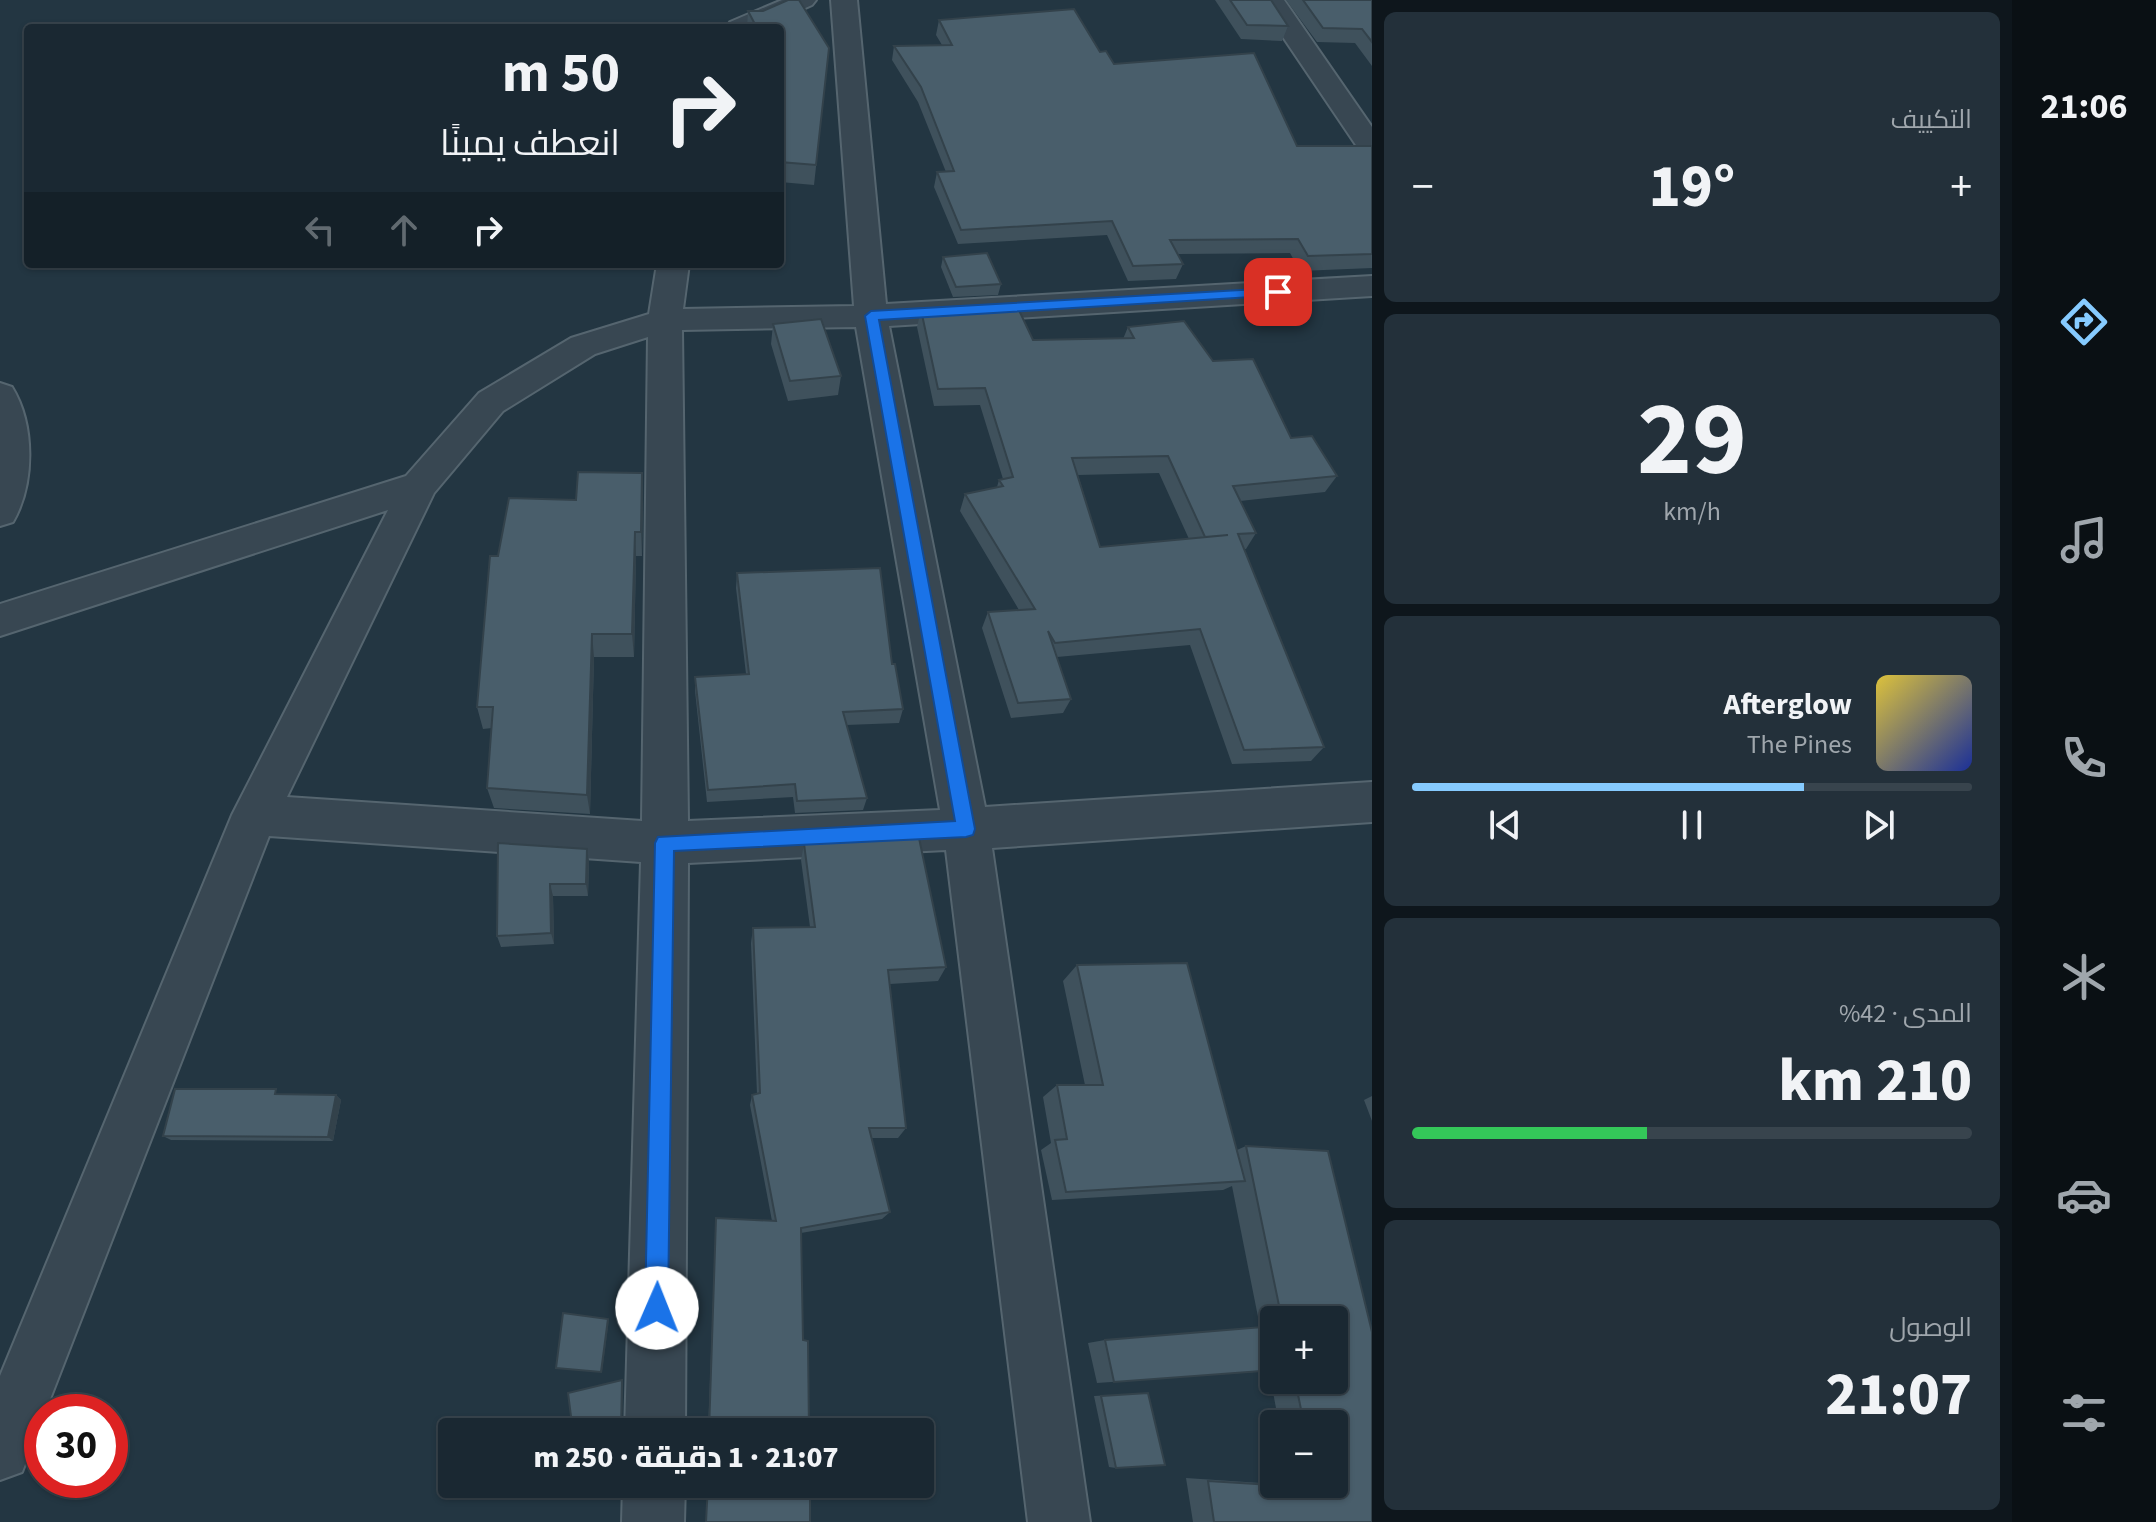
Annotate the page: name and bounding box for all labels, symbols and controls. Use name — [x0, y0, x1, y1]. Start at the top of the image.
text: 50 m — [502, 34, 620, 113]
icon: right — [648, 56, 752, 160]
text: 21:06 — [2041, 81, 2127, 132]
text: التكييف — [1890, 101, 1972, 138]
text: انعطف يمينًا — [440, 118, 620, 169]
text: 19° — [1649, 145, 1735, 230]
text: − — [1412, 156, 1434, 219]
text: + — [1950, 156, 1972, 219]
icon: left — [298, 208, 342, 252]
icon: ahead — [382, 208, 426, 252]
icon: right — [466, 208, 510, 252]
pin — [1244, 258, 1312, 326]
icon: arrive — [1256, 270, 1300, 314]
icon: directions — [2056, 294, 2112, 350]
text: 29 — [1637, 367, 1747, 515]
text: km/h — [1663, 493, 1721, 530]
icon: music — [2056, 512, 2112, 568]
text: Afterglow — [1724, 683, 1852, 726]
text: The Pines — [1747, 726, 1852, 763]
icon: phone — [2056, 730, 2112, 786]
icon: previous — [1483, 803, 1527, 847]
icon: pause — [1670, 803, 1714, 847]
icon: next — [1857, 803, 1901, 847]
icon: climate — [2056, 949, 2112, 1005]
text: المدى · 42% — [1839, 995, 1972, 1032]
text: 210 km — [1779, 1039, 1972, 1124]
icon: car — [2056, 1167, 2112, 1223]
position arrow — [615, 1266, 699, 1350]
map controls — [1260, 1306, 1348, 1498]
button: + — [1260, 1306, 1348, 1394]
text: الوصول — [1889, 1309, 1972, 1346]
text: 21:07 — [1825, 1353, 1972, 1438]
icon: filters — [2056, 1385, 2112, 1441]
speed limit sign: 30 — [24, 1394, 128, 1498]
button: − — [1260, 1410, 1348, 1498]
text: 21:07 · 1 دقيقة · 250 m — [533, 1436, 839, 1479]

